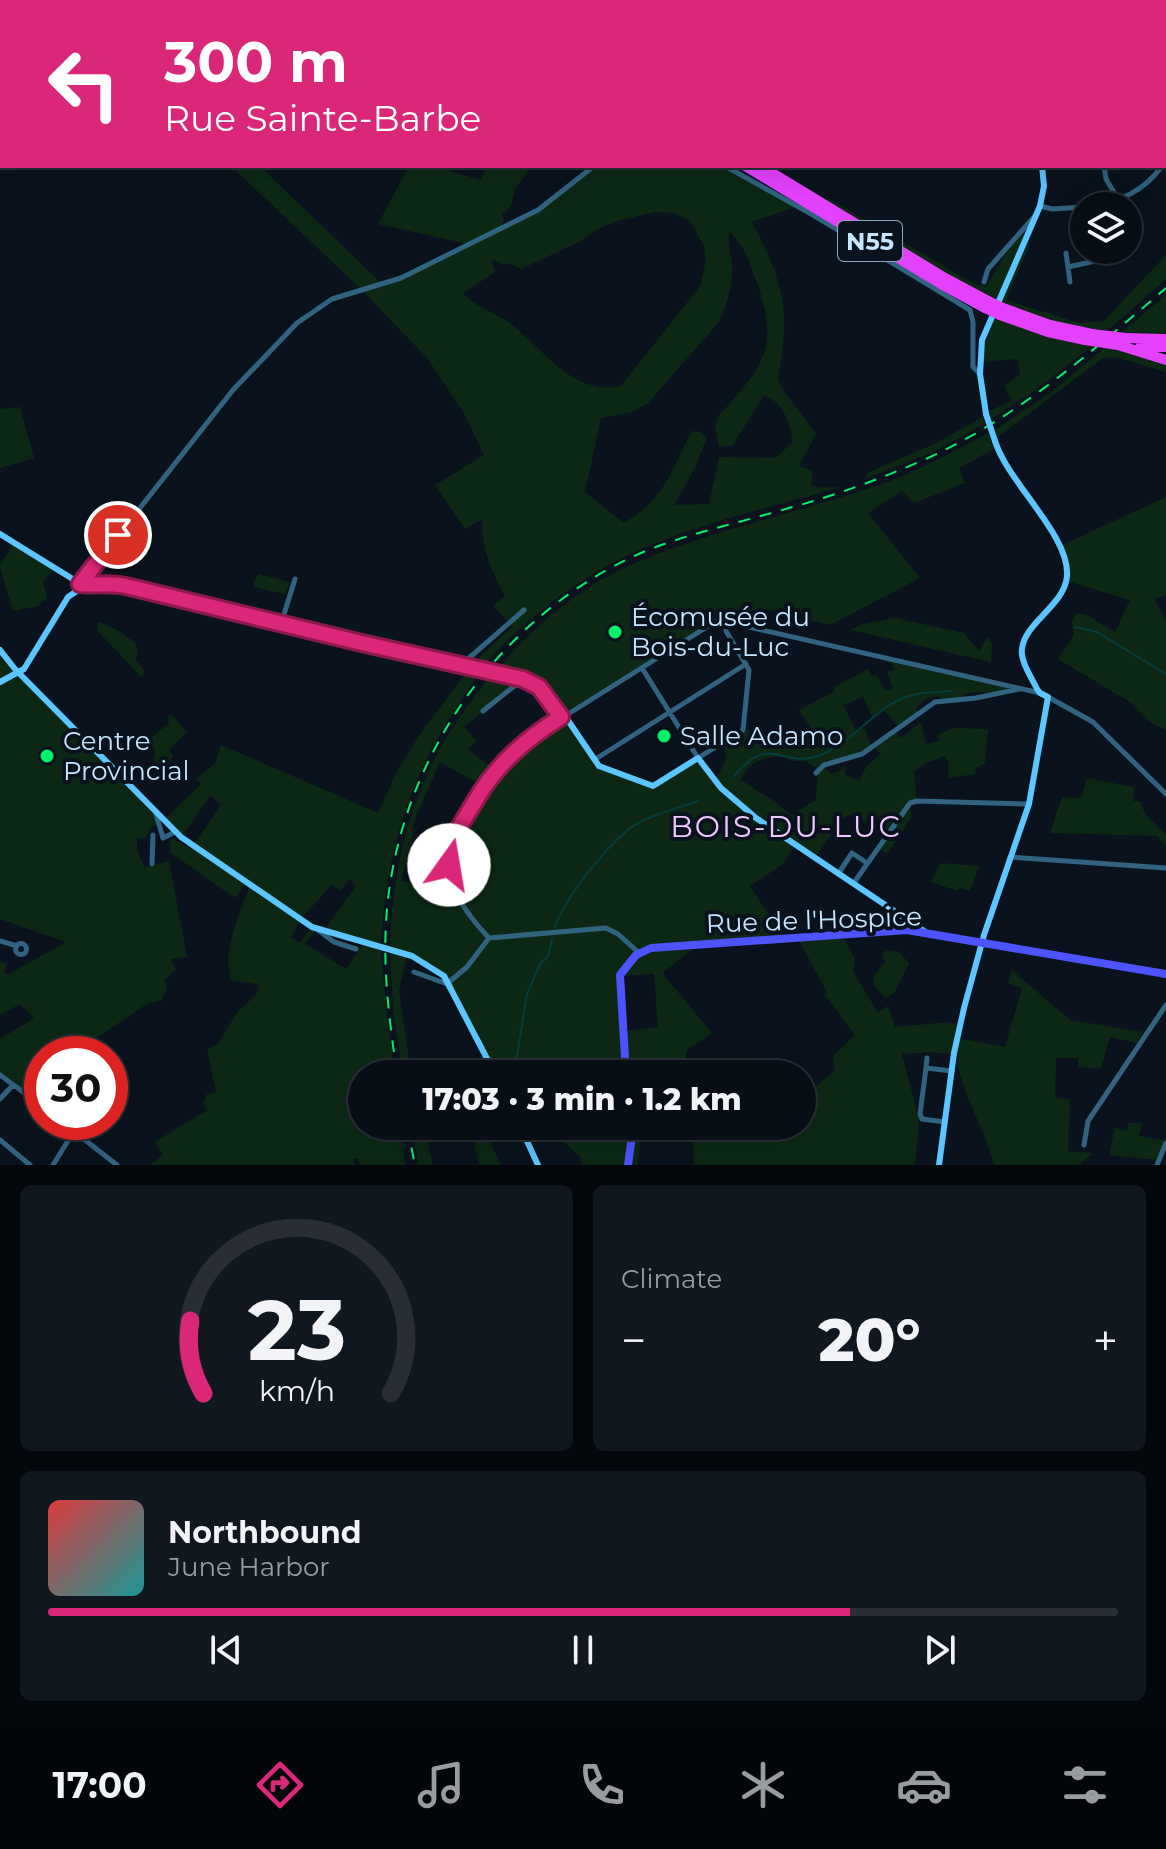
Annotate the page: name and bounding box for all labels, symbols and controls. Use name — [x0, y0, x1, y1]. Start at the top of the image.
text: 300 m — [164, 28, 348, 96]
icon: left — [32, 32, 136, 136]
text: Rue Sainte-Barbe — [164, 96, 481, 140]
map controls — [1070, 192, 1142, 264]
button: layers — [1070, 192, 1142, 264]
road number: N55 — [838, 221, 902, 261]
pin — [84, 501, 152, 569]
icon: arrive — [96, 513, 140, 557]
place label: Écomusée du Bois-du-Luc — [631, 601, 810, 663]
marker: Écomusée du Bois-du-Luc — [606, 623, 624, 641]
place label: Salle Adamo — [680, 720, 843, 752]
place label: Centre Provincial — [63, 725, 190, 787]
marker: Salle Adamo — [655, 727, 673, 745]
marker: Centre Provincial — [38, 747, 56, 765]
district label: BOIS-DU-LUC — [670, 808, 902, 845]
position arrow — [407, 823, 491, 907]
street label: Rue de l'Hospice — [705, 900, 923, 940]
speed limit sign: 30 — [24, 1036, 128, 1140]
text: 17:03 · 3 min · 1.2 km — [422, 1081, 742, 1118]
text: Climate — [621, 1263, 722, 1295]
text: 23 — [247, 1279, 346, 1381]
text: 20° — [818, 1303, 921, 1376]
text: − — [621, 1313, 646, 1367]
text: + — [1093, 1313, 1118, 1367]
text: km/h — [258, 1373, 335, 1408]
text: Northbound — [168, 1514, 362, 1551]
text: June Harbor — [168, 1551, 330, 1583]
icon: previous — [204, 1628, 248, 1672]
icon: pause — [561, 1628, 605, 1672]
icon: next — [918, 1628, 962, 1672]
icon: directions — [252, 1757, 308, 1813]
icon: music — [413, 1757, 469, 1813]
icon: phone — [574, 1757, 630, 1813]
icon: climate — [735, 1757, 791, 1813]
icon: car — [896, 1757, 952, 1813]
icon: filters — [1057, 1757, 1113, 1813]
text: 17:00 — [53, 1763, 147, 1807]

